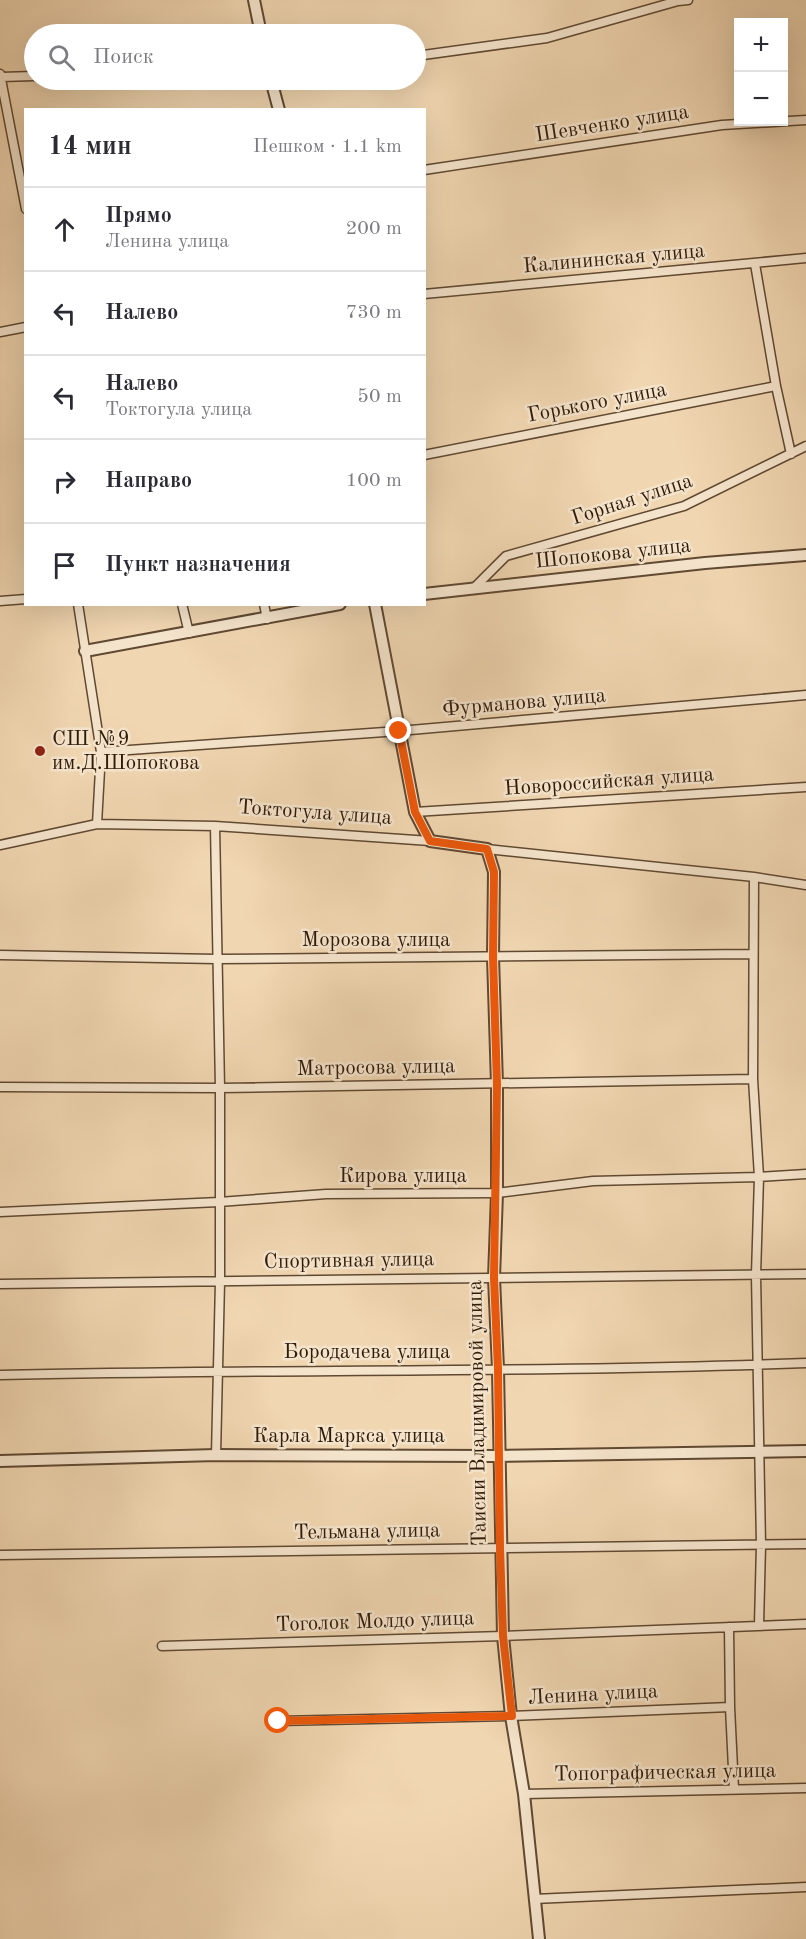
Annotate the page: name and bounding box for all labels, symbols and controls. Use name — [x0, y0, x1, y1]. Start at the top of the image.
map controls — [734, 18, 788, 126]
button: + — [734, 18, 788, 72]
search box — [24, 24, 426, 90]
icon: search — [45, 41, 78, 74]
text: Поиск — [93, 46, 154, 68]
button: − — [734, 72, 788, 126]
street label: Шевченко улица — [534, 101, 690, 147]
text: 14 мин — [48, 134, 132, 160]
text: Пешком · 1.1 km — [253, 137, 402, 157]
text: Прямо — [105, 205, 172, 227]
icon: ahead — [48, 213, 81, 246]
text: 200 m — [346, 219, 402, 239]
text: Ленина улица — [105, 232, 229, 252]
street label: Калининская улица — [522, 241, 706, 277]
icon: left — [48, 297, 81, 330]
text: Налево — [105, 302, 178, 324]
text: 730 m — [346, 303, 402, 323]
text: Налево — [105, 373, 178, 395]
street label: Горького улица — [526, 379, 668, 427]
icon: left — [48, 381, 81, 414]
text: 50 m — [357, 387, 402, 407]
text: Токтогула улица — [105, 400, 252, 420]
icon: right — [48, 465, 81, 498]
text: Направо — [105, 470, 192, 492]
text: 100 m — [346, 471, 402, 491]
street label: Горная улица — [569, 471, 695, 529]
street label: Шопокова улица — [534, 535, 692, 573]
icon: arrive — [48, 549, 81, 582]
text: Пункт назначения — [105, 554, 291, 576]
street label: Фурманова улица — [441, 685, 607, 721]
route end — [385, 717, 411, 743]
place label: СШ №9 им.Д.Шопокова — [52, 729, 200, 774]
marker: СШ №9 им.Д.Шопокова — [33, 744, 47, 758]
street label: Новороссийская улица — [503, 764, 715, 800]
street label: Токтогула улица — [237, 797, 393, 829]
street label: Морозова улица — [302, 930, 450, 951]
street label: Матросова улица — [296, 1056, 456, 1080]
street label: Кирова улица — [339, 1166, 467, 1187]
street label: Спортивная улица — [264, 1249, 434, 1273]
street label: Таисии Владимировой улица — [465, 1280, 491, 1546]
street label: Бородачева улица — [284, 1342, 450, 1363]
street label: Карла Маркса улица — [253, 1426, 445, 1447]
street label: Тельмана улица — [294, 1520, 440, 1544]
street label: Тоголок Молдо улица — [275, 1608, 475, 1636]
street label: Ленина улица — [527, 1681, 659, 1709]
route start — [264, 1707, 290, 1733]
street label: Топографическая улица — [554, 1761, 776, 1785]

